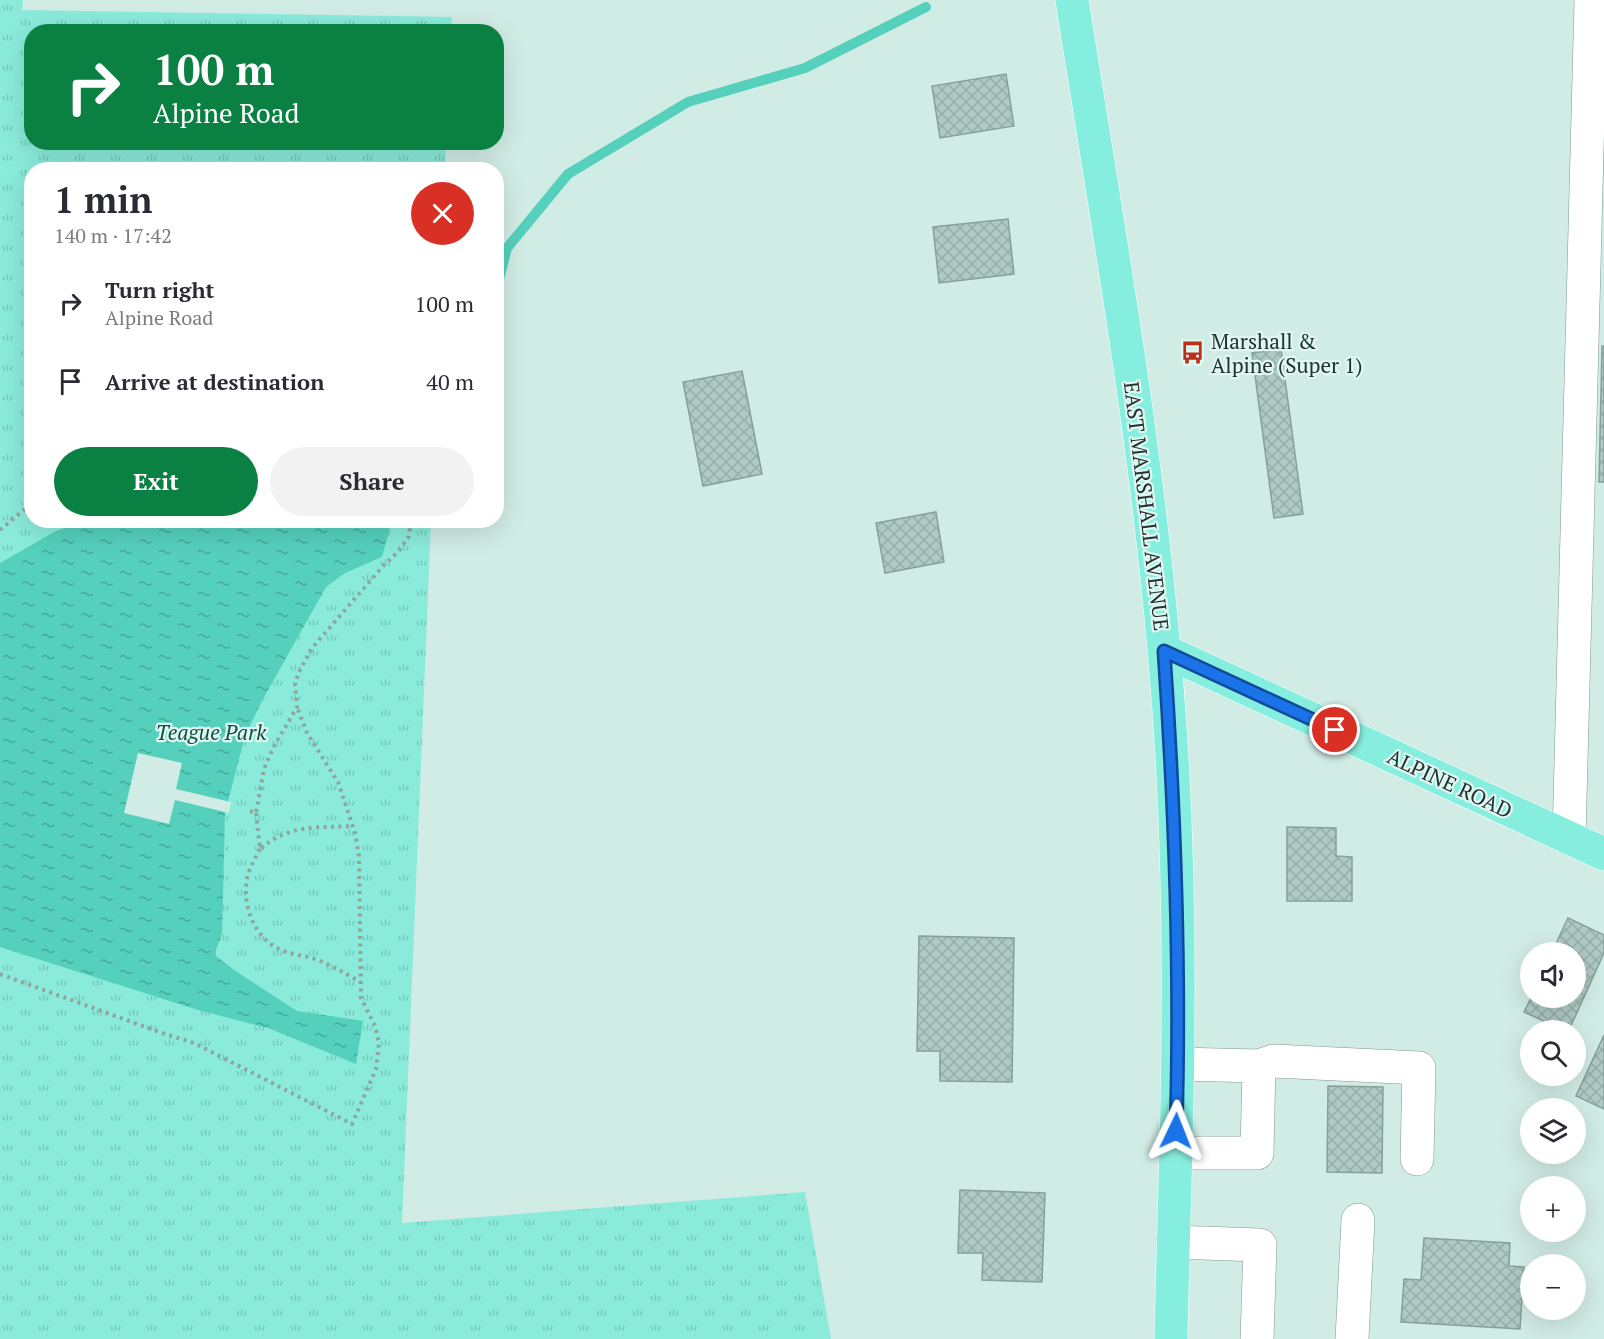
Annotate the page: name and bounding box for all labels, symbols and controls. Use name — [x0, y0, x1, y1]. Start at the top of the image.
text: 100 m — [153, 41, 274, 97]
icon: right — [54, 48, 132, 126]
text: Alpine Road — [153, 95, 299, 131]
text: 1 min — [54, 176, 152, 223]
button: close — [411, 182, 474, 245]
text: 140 m · 17:42 — [54, 222, 172, 249]
text: Turn right — [105, 275, 214, 304]
icon: right — [54, 287, 87, 320]
text: 100 m — [414, 289, 474, 318]
text: Alpine Road — [105, 304, 213, 331]
place label: Marshall & Alpine (Super 1) — [1211, 327, 1363, 379]
bus stop icon: Marshall & Alpine (Super 1) — [1180, 340, 1206, 366]
icon: arrive — [54, 365, 87, 398]
text: Arrive at destination — [105, 367, 324, 396]
text: 40 m — [426, 367, 474, 396]
street label: EAST MARSHALL AVENUE — [1118, 380, 1176, 632]
button: Exit — [54, 447, 258, 516]
button: Share — [270, 447, 474, 516]
pin — [1309, 704, 1360, 755]
icon: arrive — [1318, 713, 1351, 746]
park label: Teague Park — [156, 718, 267, 746]
street label: ALPINE ROAD — [1383, 742, 1517, 824]
map controls — [1520, 942, 1586, 1320]
button: sound — [1520, 942, 1586, 1008]
button: search — [1520, 1020, 1586, 1086]
button: layers — [1520, 1098, 1586, 1164]
position arrow — [1144, 1099, 1208, 1163]
button: + — [1520, 1176, 1586, 1242]
button: − — [1520, 1254, 1586, 1320]

